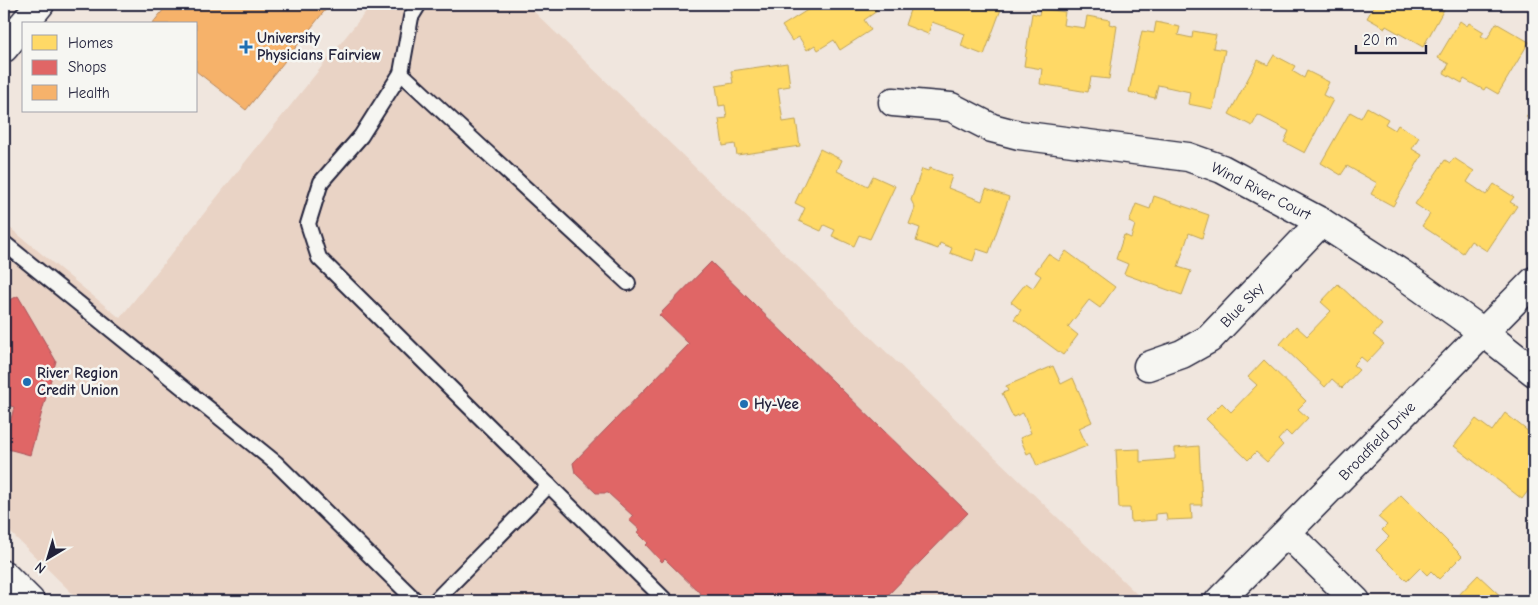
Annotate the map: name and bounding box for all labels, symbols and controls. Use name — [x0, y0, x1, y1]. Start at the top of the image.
legend — [22, 22, 198, 112]
scale bar — [1356, 22, 1426, 54]
place label: University Physicians Fairview — [257, 29, 381, 64]
text: 20 m — [1363, 31, 1397, 49]
text: Homes — [68, 34, 113, 52]
marker: University Physicians Fairview — [239, 40, 253, 54]
text: Shops — [68, 58, 106, 76]
text: Health — [68, 84, 110, 102]
street label: Wind River Court — [1208, 158, 1315, 224]
street label: Blue Sky — [1216, 279, 1268, 331]
place label: River Region Credit Union — [37, 364, 118, 399]
marker: River Region Credit Union — [21, 376, 33, 388]
place label: Hy-Vee — [754, 395, 799, 413]
marker: Hy-Vee — [738, 398, 750, 410]
street label: Broadfield Drive — [1335, 398, 1419, 484]
north arrow — [22, 532, 72, 582]
text: N — [31, 558, 49, 577]

